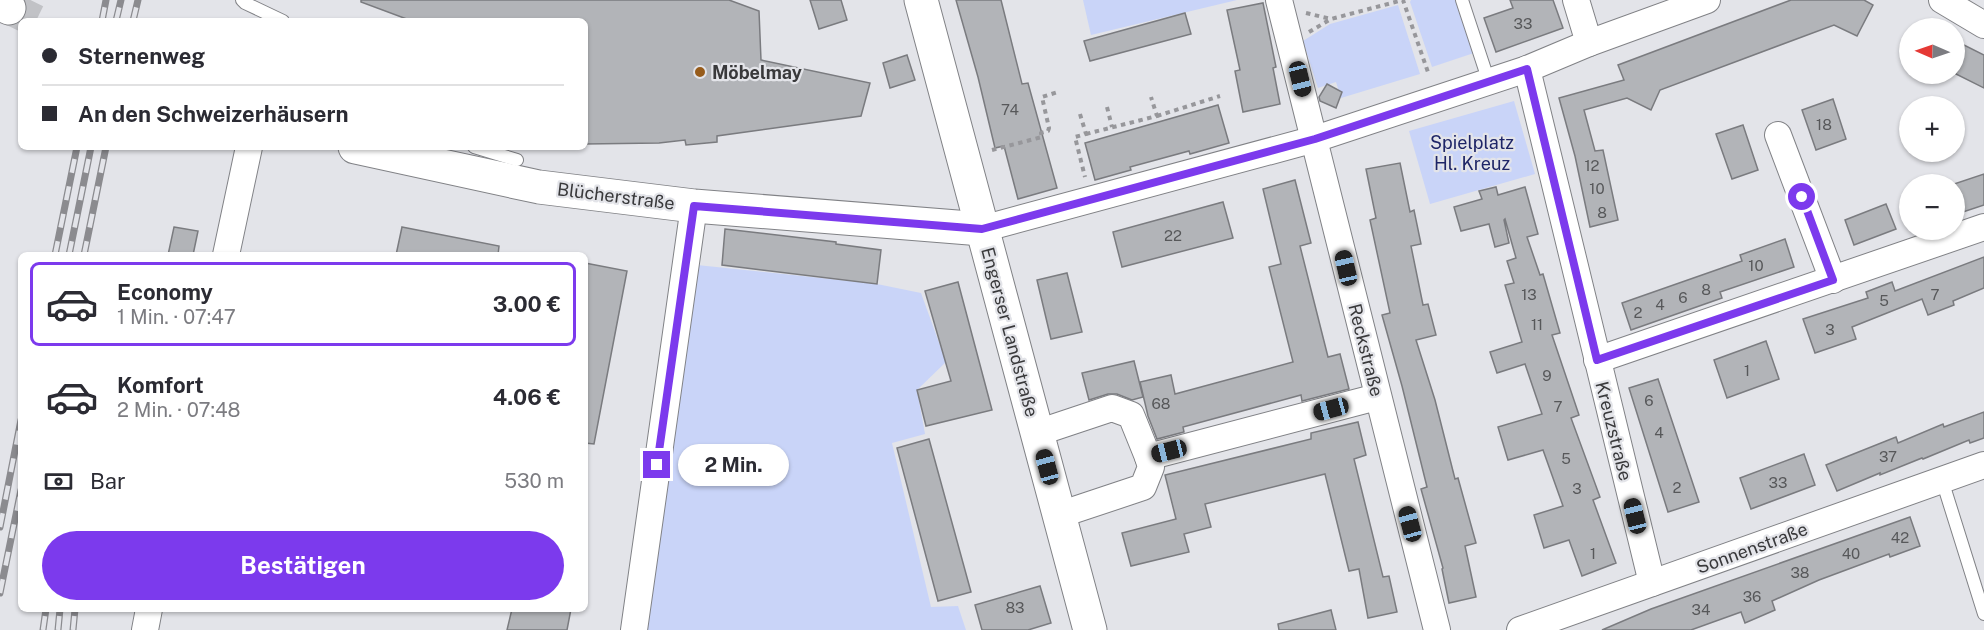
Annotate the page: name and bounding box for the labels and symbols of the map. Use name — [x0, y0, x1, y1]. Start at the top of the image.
house number: 33 — [1514, 15, 1532, 32]
north arrow — [1899, 18, 1965, 84]
car — [1287, 59, 1313, 99]
place label: Möbelmay — [712, 62, 802, 83]
marker: Möbelmay — [693, 65, 707, 79]
house number: 74 — [1001, 101, 1019, 118]
house number: 18 — [1816, 116, 1832, 133]
park label: Spielplatz Hl. Kreuz — [1430, 132, 1514, 174]
house number: 12 — [1584, 157, 1600, 174]
street label: Blücherstraße — [556, 178, 676, 214]
house number: 10 — [1589, 180, 1605, 197]
route start — [1788, 183, 1815, 210]
house number: 8 — [1597, 204, 1607, 221]
house number: 22 — [1164, 227, 1182, 244]
street label: Engerser Landstraße — [977, 245, 1043, 419]
car — [1333, 248, 1359, 288]
house number: 10 — [1748, 257, 1764, 274]
house number: 8 — [1701, 281, 1711, 298]
house number: 13 — [1521, 286, 1537, 303]
house number: 7 — [1930, 286, 1940, 303]
house number: 6 — [1678, 289, 1688, 306]
house number: 5 — [1879, 292, 1889, 309]
house number: 4 — [1655, 296, 1665, 313]
street label: Reckstraße — [1344, 301, 1388, 399]
house number: 2 — [1634, 304, 1643, 321]
house number: 11 — [1531, 316, 1543, 333]
house number: 3 — [1825, 321, 1835, 338]
house number: 1 — [1744, 362, 1750, 379]
house number: 9 — [1542, 367, 1552, 384]
street label: Kreuzstraße — [1591, 379, 1637, 483]
house number: 6 — [1644, 392, 1654, 409]
house number: 68 — [1152, 395, 1170, 412]
car — [1311, 396, 1351, 422]
house number: 7 — [1553, 398, 1563, 415]
house number: 4 — [1654, 424, 1664, 441]
car — [1149, 438, 1189, 464]
callout: 2 Min. — [678, 444, 789, 486]
car — [1034, 447, 1060, 487]
house number: 37 — [1879, 448, 1897, 465]
house number: 5 — [1561, 450, 1571, 467]
route end — [643, 451, 670, 478]
house number: 33 — [1769, 474, 1787, 491]
house number: 2 — [1673, 479, 1682, 496]
house number: 3 — [1572, 480, 1582, 497]
car — [1622, 496, 1648, 536]
car — [1397, 504, 1423, 544]
street label: Sonnenstraße — [1693, 518, 1811, 578]
house number: 42 — [1891, 529, 1909, 546]
house number: 1 — [1590, 545, 1596, 562]
house number: 40 — [1842, 545, 1860, 562]
house number: 38 — [1790, 564, 1810, 581]
house number: 36 — [1743, 588, 1761, 605]
house number: 83 — [1005, 599, 1025, 616]
house number: 34 — [1692, 601, 1710, 618]

